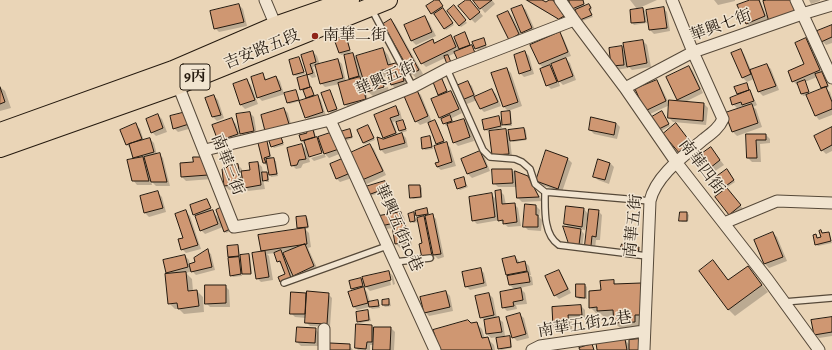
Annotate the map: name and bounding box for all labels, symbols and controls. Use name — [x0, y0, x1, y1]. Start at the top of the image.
street label: 華興七街 — [688, 6, 754, 46]
street label: 吉安路五段 — [221, 26, 303, 74]
place label: 南華二街 — [323, 26, 387, 46]
marker: 南華二街 — [310, 31, 320, 41]
street label: 華興五街 — [353, 58, 419, 100]
road number: 9丙 — [180, 64, 210, 90]
street label: 南華三街 — [207, 132, 247, 198]
street label: 南華四街 — [674, 136, 728, 198]
street label: 華興五街10巷 — [370, 181, 426, 275]
street label: 南華五街 — [621, 193, 647, 259]
street label: 南華五街22巷 — [536, 308, 634, 342]

